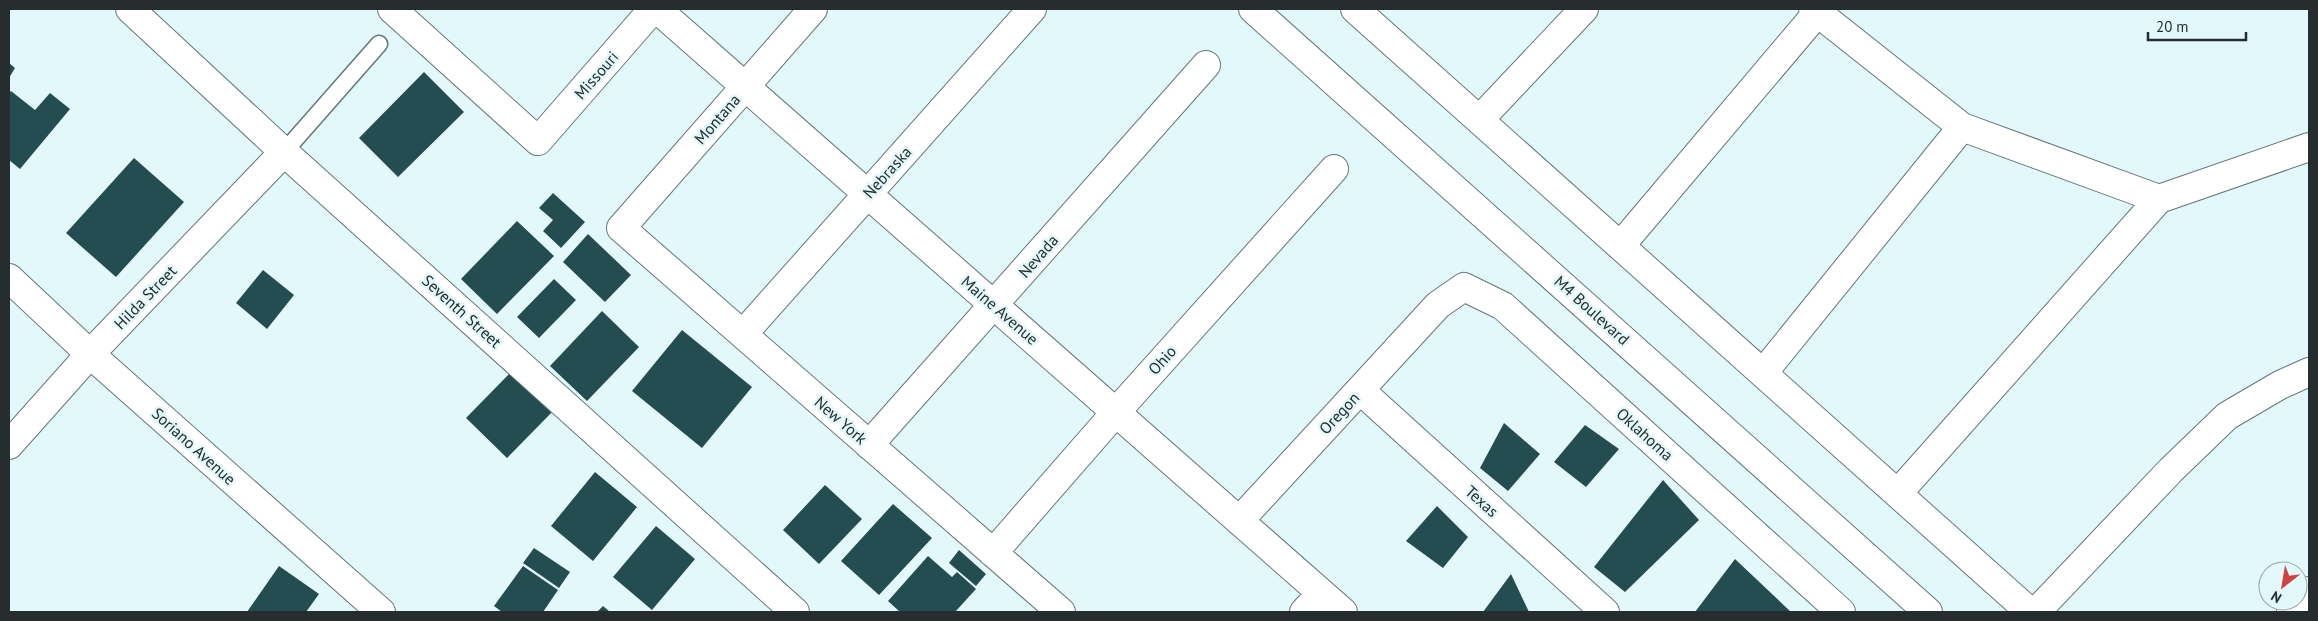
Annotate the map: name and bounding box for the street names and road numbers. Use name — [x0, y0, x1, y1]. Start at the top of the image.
street label: Missouri — [570, 47, 622, 103]
street label: Montana — [690, 90, 744, 148]
street label: Nebraska — [858, 142, 916, 202]
street label: Nevada — [1014, 230, 1062, 282]
street label: Hilda Street — [110, 260, 181, 333]
street label: Seventh Street — [418, 270, 506, 352]
street label: Maine Avenue — [957, 271, 1043, 349]
street label: M4 Boulevard — [1550, 271, 1634, 349]
street label: Ohio — [1144, 341, 1180, 379]
street label: Oregon — [1315, 388, 1363, 438]
street label: New York — [811, 392, 872, 448]
street label: Soriano Avenue — [148, 403, 240, 489]
street label: Oklahoma — [1612, 403, 1678, 465]
street label: Texas — [1461, 481, 1503, 521]

